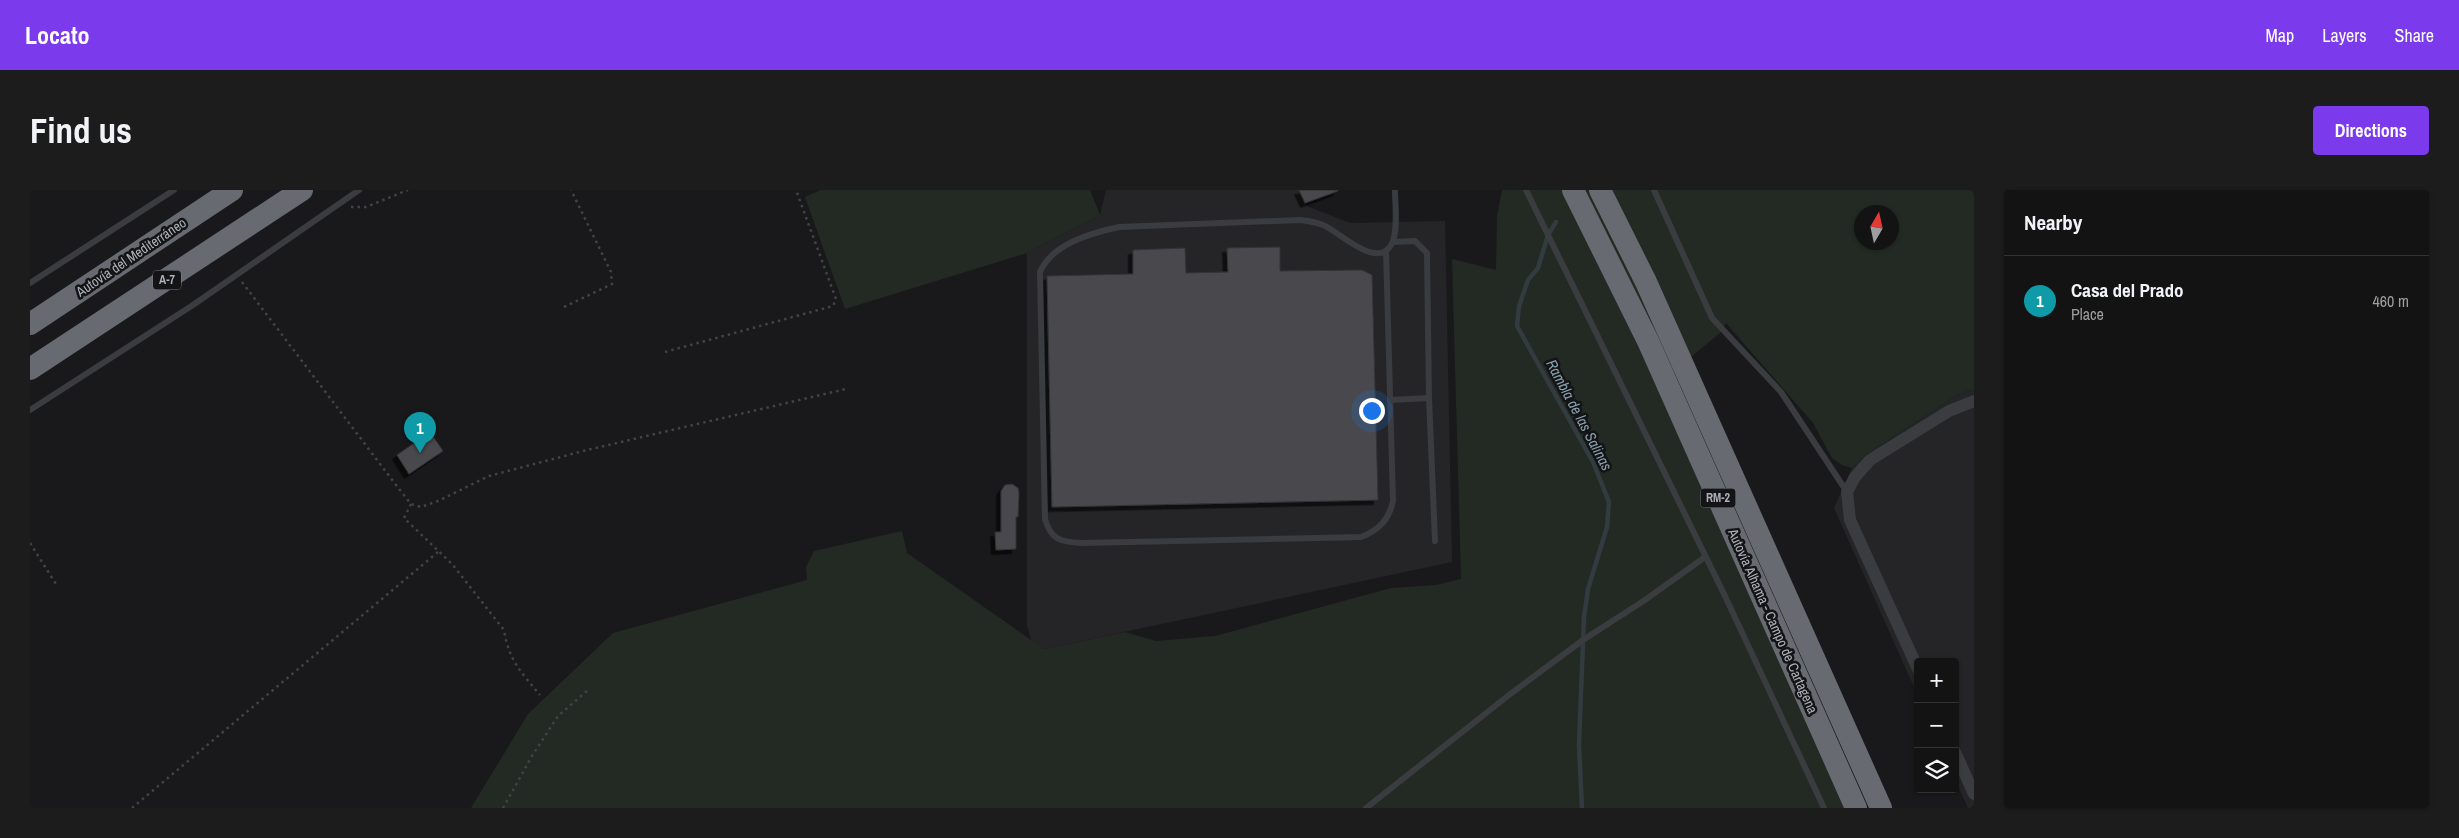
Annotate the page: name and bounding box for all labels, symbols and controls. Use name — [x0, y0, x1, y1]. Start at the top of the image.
text: Locato — [25, 19, 90, 51]
text: Map — [2266, 23, 2294, 48]
text: Layers — [2322, 23, 2367, 48]
text: Share — [2395, 23, 2434, 48]
button: Directions — [2313, 106, 2429, 155]
text: Find us — [30, 107, 132, 154]
north arrow — [1854, 205, 1899, 250]
text: Nearby — [2024, 208, 2082, 237]
street label: Autovía del Mediterráneo — [72, 213, 189, 301]
road number: A-7 — [153, 270, 181, 290]
text: Casa del Prado — [2071, 277, 2184, 303]
text: 1 — [2036, 290, 2044, 312]
text: 460 m — [2373, 290, 2409, 312]
text: Place — [2071, 303, 2104, 325]
water label: Rambla de las Salinas — [1541, 356, 1618, 474]
your location — [1359, 398, 1385, 424]
pin: 1 — [404, 412, 436, 453]
road number: RM-2 — [1700, 488, 1736, 508]
street label: Autovía Alhama - Campo de Cartagena — [1724, 525, 1822, 717]
map controls — [1914, 658, 1959, 793]
button: + — [1914, 658, 1959, 703]
button: − — [1914, 703, 1959, 748]
button: layers — [1914, 748, 1959, 793]

